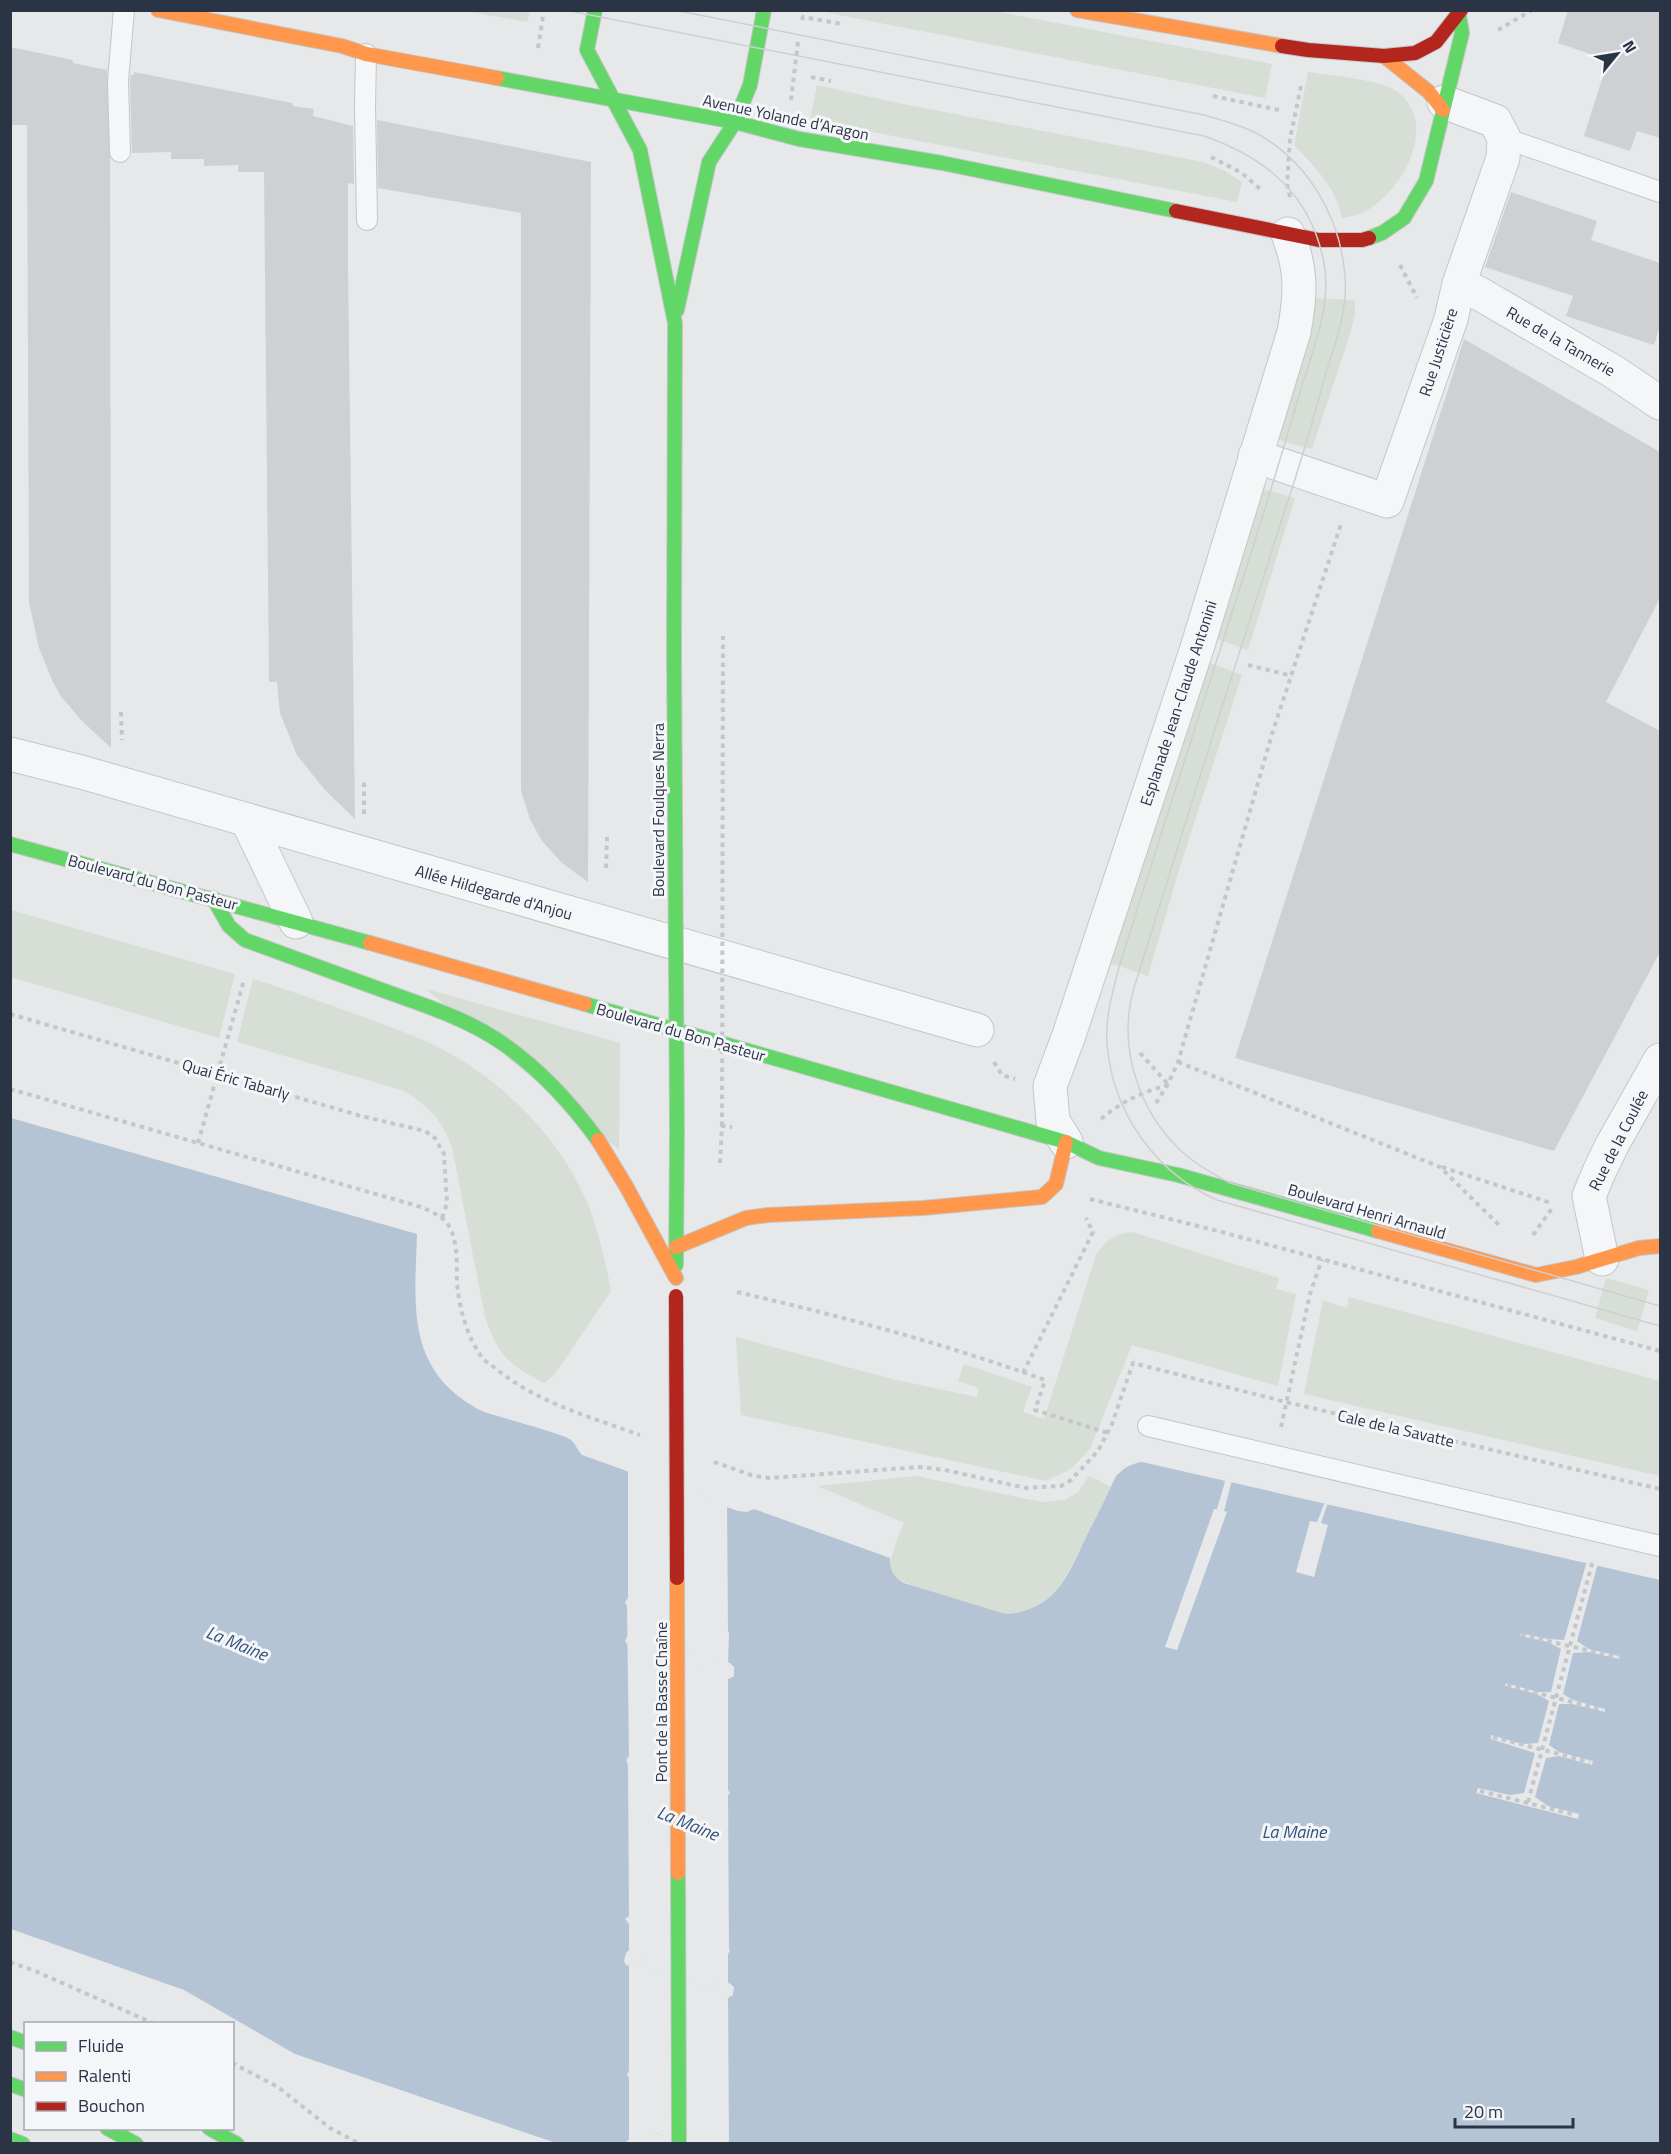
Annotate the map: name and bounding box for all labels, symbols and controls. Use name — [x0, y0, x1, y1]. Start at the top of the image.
north arrow — [1587, 24, 1647, 84]
text: N — [1617, 36, 1643, 57]
street label: Avenue Yolande d’Aragon — [701, 88, 871, 146]
street label: Rue de la Tannerie — [1502, 300, 1620, 382]
street label: Rue Justicière — [1412, 305, 1464, 399]
street label: Esplanade Jean-Claude Antonini — [1133, 597, 1223, 809]
street label: Boulevard Foulques Nerra — [646, 723, 670, 897]
street label: Boulevard du Bon Pasteur — [65, 848, 241, 916]
street label: Allée Hildegarde d'Anjou — [413, 858, 575, 926]
street label: Boulevard du Bon Pasteur — [594, 996, 769, 1068]
street label: Quai Éric Tabarly — [179, 1052, 293, 1106]
street label: Rue de la Coulée — [1582, 1085, 1654, 1195]
street label: Boulevard Henri Arnauld — [1285, 1177, 1449, 1245]
street label: Cale de la Savatte — [1335, 1403, 1457, 1453]
water label: La Maine — [202, 1618, 274, 1668]
street label: Pont de la Basse Chaîne — [649, 1622, 673, 1782]
water label: La Maine — [653, 1798, 725, 1848]
water label: La Maine — [1262, 1818, 1328, 1845]
legend — [24, 2022, 234, 2130]
text: Fluide — [78, 2032, 124, 2059]
text: Ralenti — [78, 2062, 131, 2089]
scale bar — [1455, 2091, 1574, 2129]
text: Bouchon — [78, 2092, 145, 2119]
text: 20 m — [1464, 2098, 1503, 2125]

